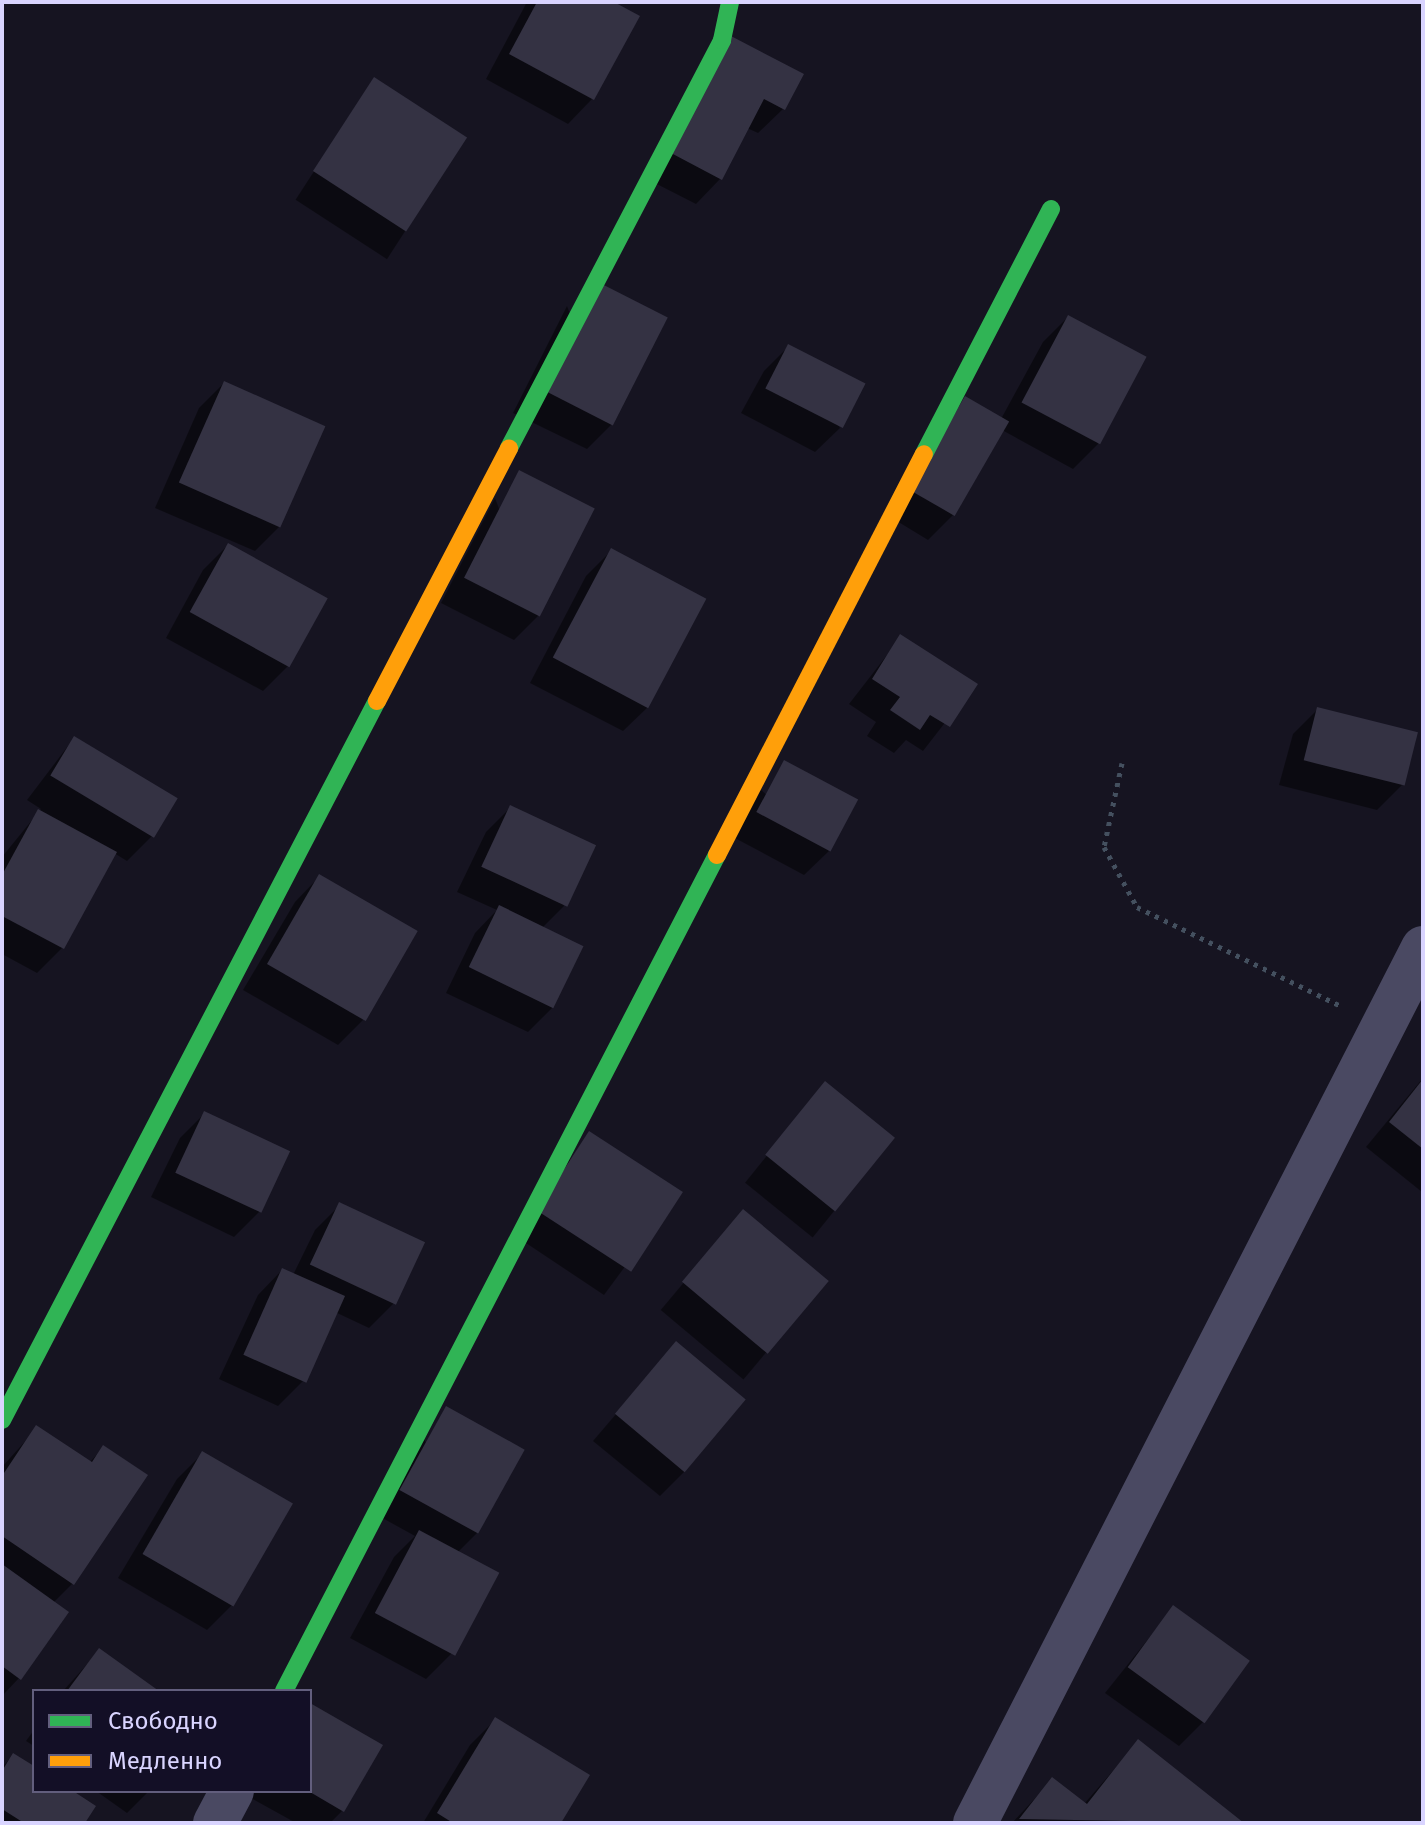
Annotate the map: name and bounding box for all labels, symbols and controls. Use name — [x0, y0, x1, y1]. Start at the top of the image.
legend — [32, 1689, 312, 1793]
text: Свободно — [108, 1707, 218, 1735]
text: Медленно — [108, 1747, 222, 1775]

